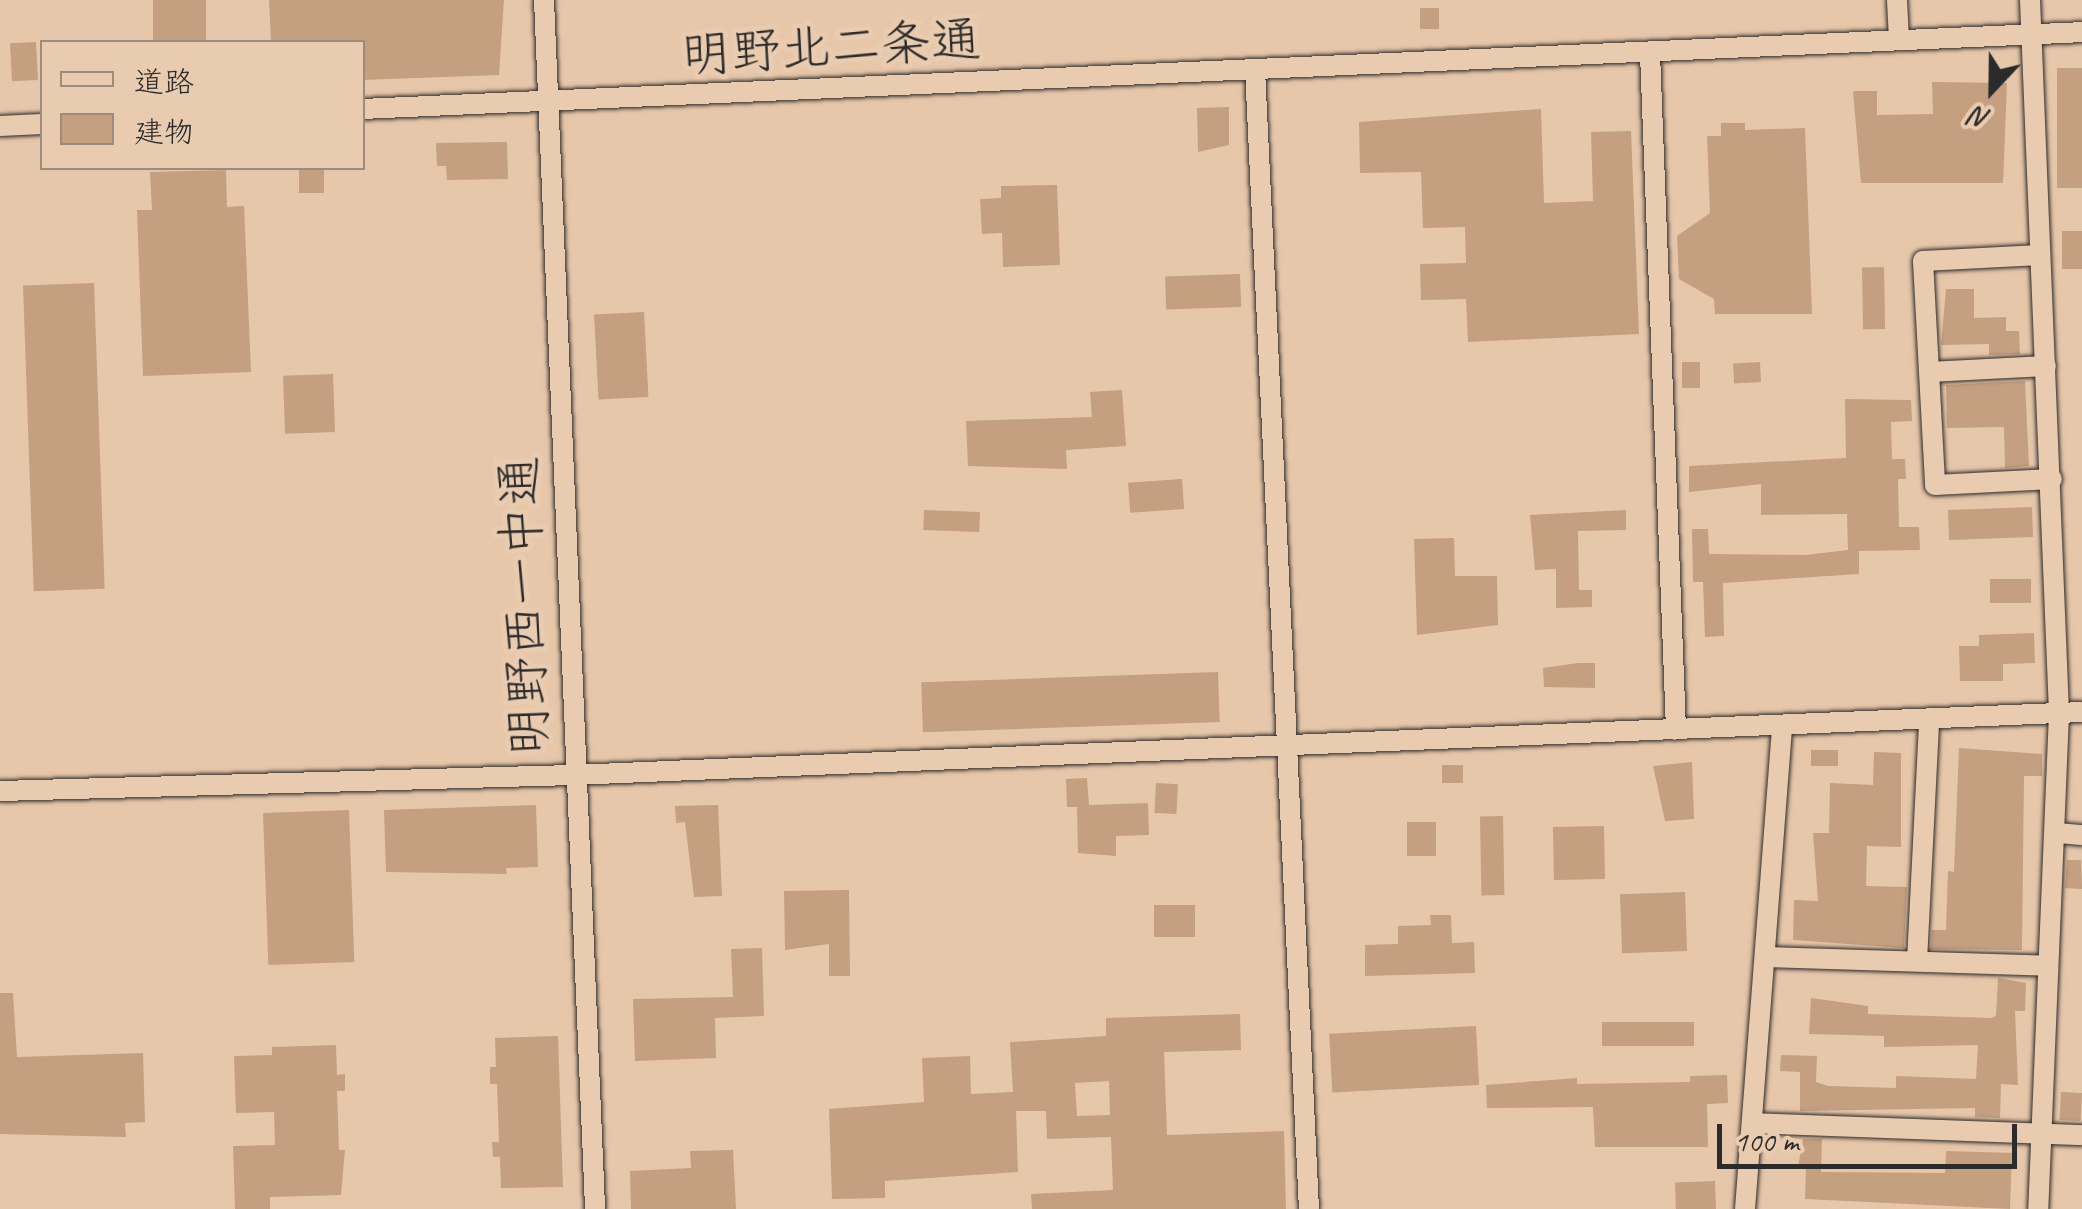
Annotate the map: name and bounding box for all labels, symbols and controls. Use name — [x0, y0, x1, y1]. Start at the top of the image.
street label: 明野北二条通 — [680, 9, 982, 85]
legend — [40, 40, 365, 170]
north arrow — [1942, 40, 2042, 140]
text: 道路 — [134, 63, 194, 101]
text: N — [1966, 99, 1995, 138]
text: 建物 — [134, 113, 194, 151]
street label: 明野西一中通 — [489, 455, 559, 757]
scale bar — [1722, 1104, 2022, 1166]
text: 100 m — [1734, 1122, 1799, 1160]

